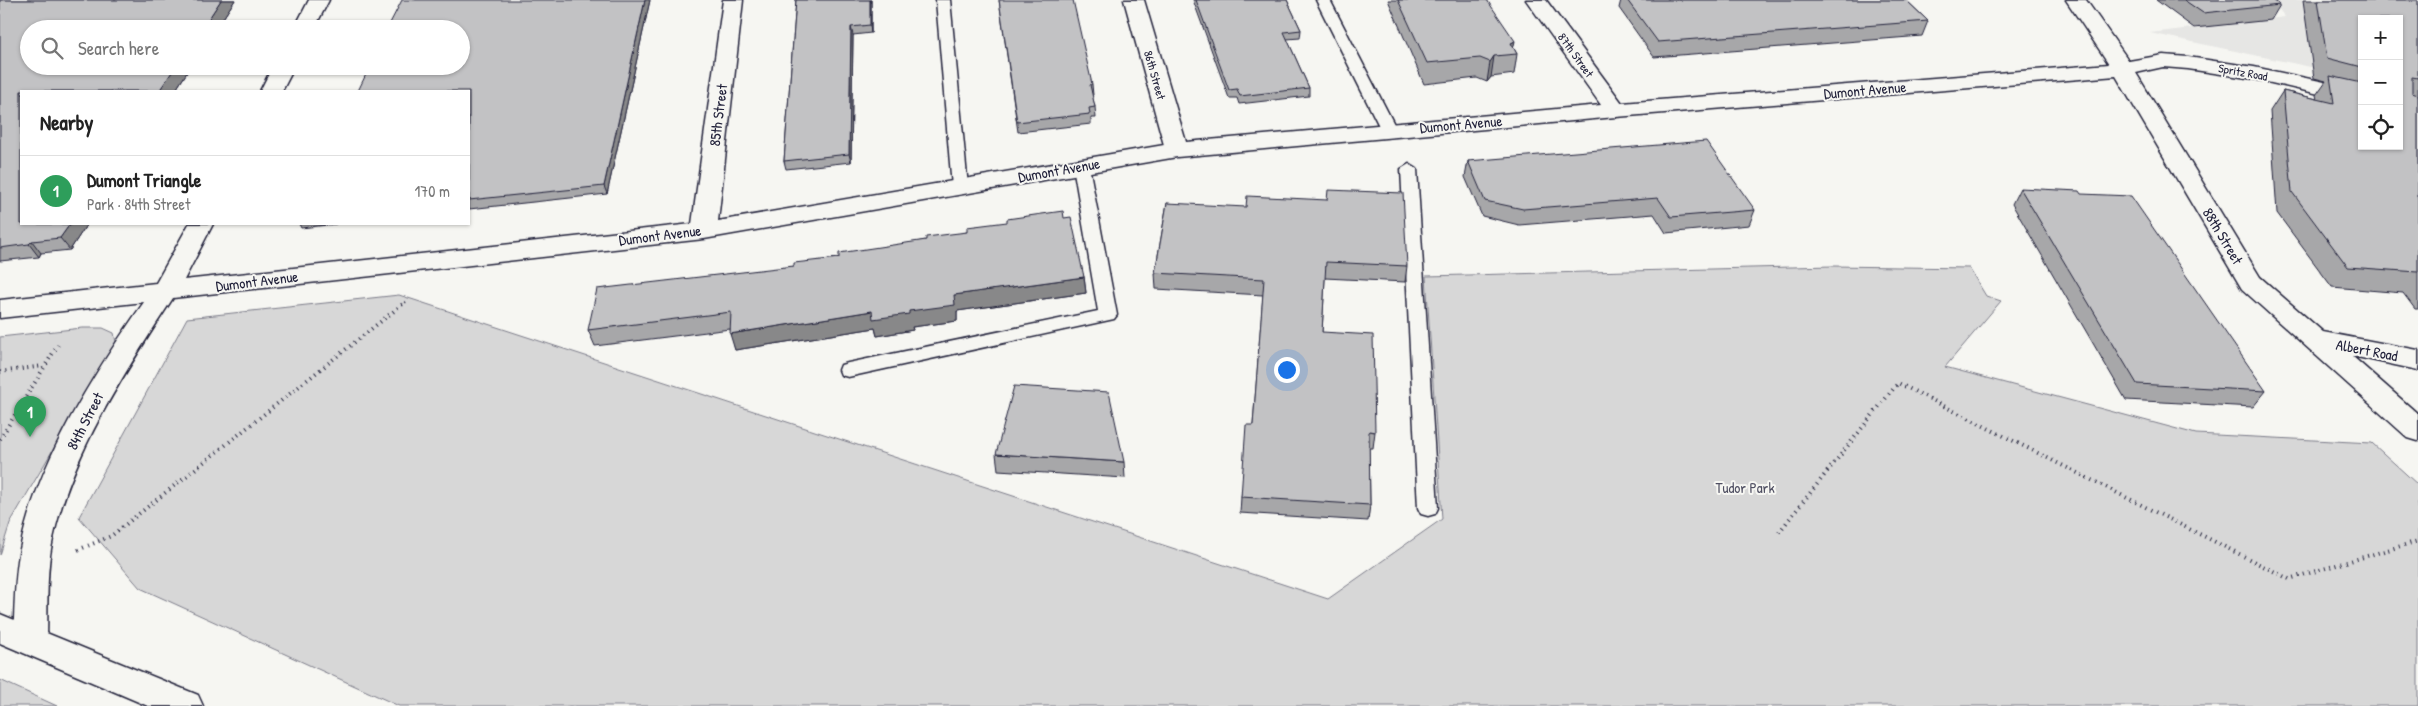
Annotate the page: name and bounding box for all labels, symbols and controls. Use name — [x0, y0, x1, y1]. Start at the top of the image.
map controls — [2358, 15, 2403, 150]
button: + — [2358, 15, 2403, 60]
search box — [20, 20, 470, 75]
street label: 87th Street — [1554, 29, 1598, 81]
icon: search — [38, 34, 66, 62]
text: Search here — [78, 35, 159, 61]
street label: 86th Street — [1140, 49, 1170, 102]
street label: Spritz Road — [2217, 59, 2269, 85]
button: − — [2358, 60, 2403, 105]
street label: Dumont Avenue — [1823, 76, 1907, 104]
street label: 85th Street — [704, 82, 732, 147]
button: locate — [2358, 105, 2403, 150]
text: Nearby — [40, 108, 93, 137]
street label: Dumont Avenue — [1419, 110, 1503, 138]
street label: Dumont Avenue — [1016, 152, 1102, 188]
text: Dumont Triangle — [87, 167, 201, 193]
text: 1 — [53, 180, 59, 202]
text: 170 m — [415, 180, 450, 202]
text: Park · 84th Street — [87, 193, 190, 215]
street label: 88th Street — [2198, 204, 2249, 269]
street label: Dumont Avenue — [618, 220, 702, 250]
street label: Dumont Avenue — [215, 266, 299, 296]
street label: Albert Road — [2334, 334, 2400, 366]
your location — [1274, 357, 1300, 383]
street label: 84th Street — [62, 388, 109, 453]
pin: 1 — [14, 396, 46, 437]
park label: Tudor Park — [1715, 477, 1775, 498]

